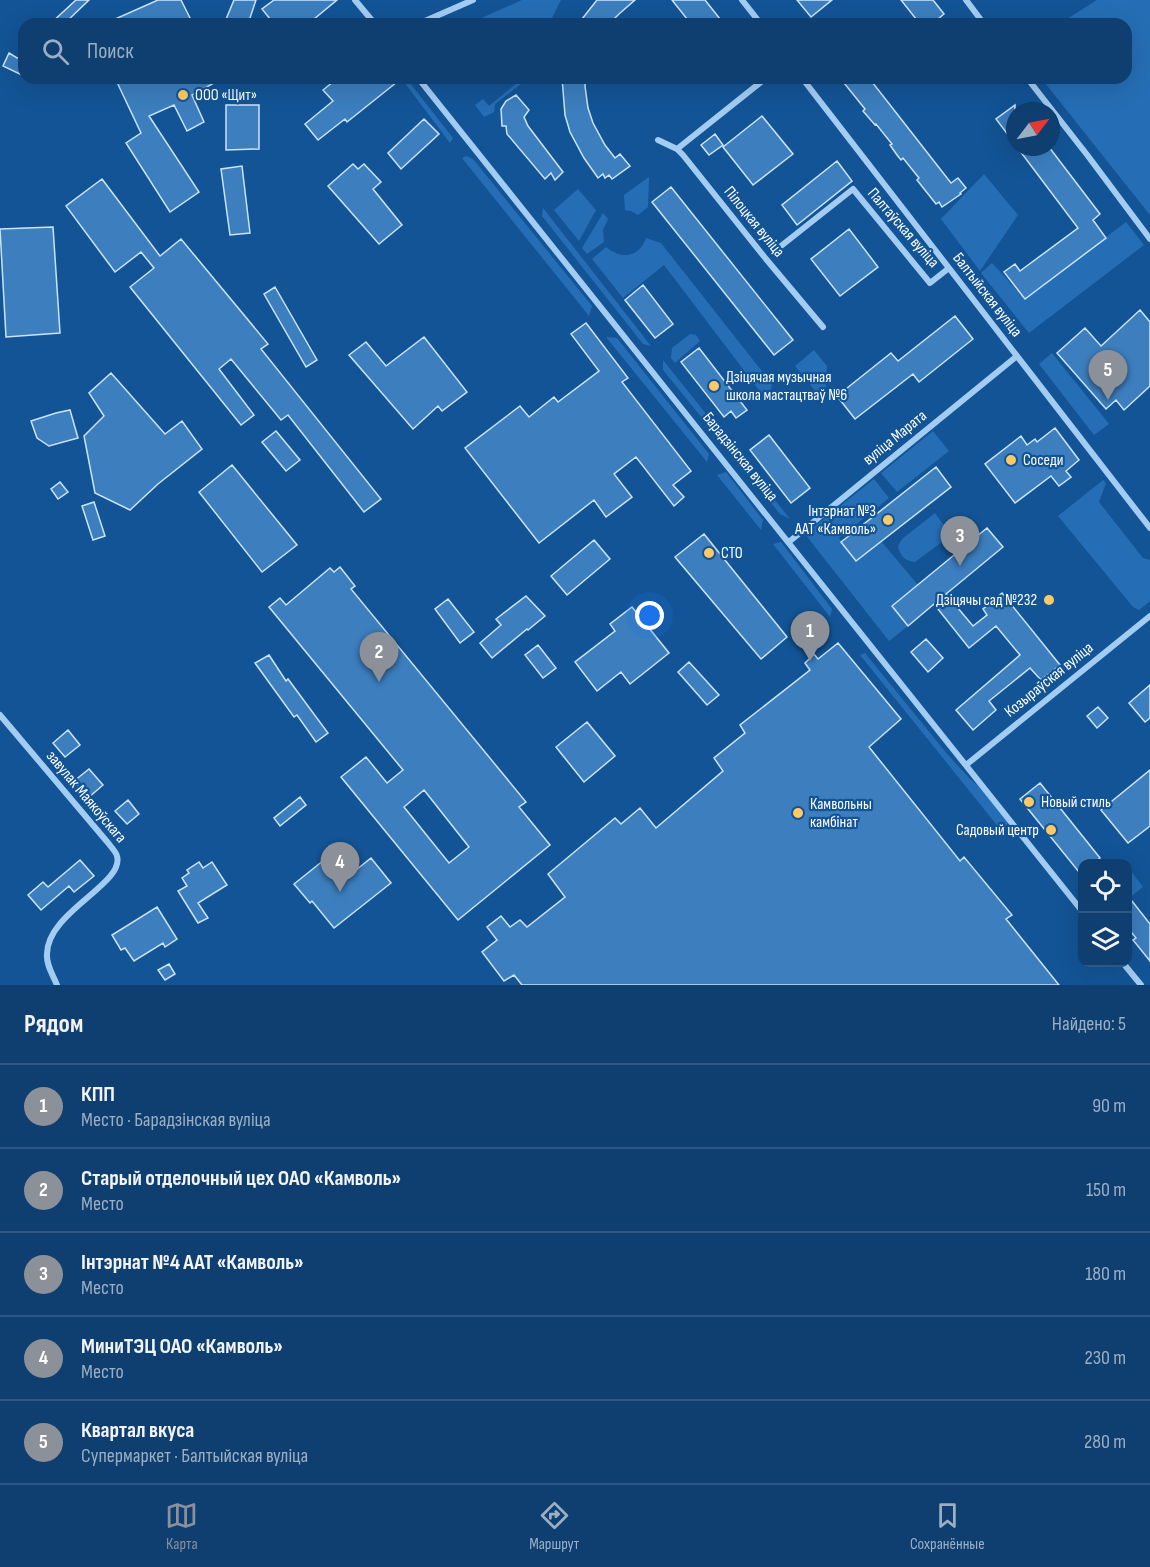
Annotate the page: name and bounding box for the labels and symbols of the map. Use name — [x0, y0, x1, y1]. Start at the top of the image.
place label: ООО «Щит» — [195, 86, 257, 105]
marker: ООО «Щит» — [176, 88, 190, 102]
north arrow — [1006, 102, 1060, 156]
street label: Пілоцкая вуліца — [720, 183, 788, 261]
street label: Палтаўская вуліца — [863, 184, 943, 272]
street label: Балтыйская вуліца — [948, 249, 1026, 341]
pin: 5 — [1088, 350, 1128, 400]
place label: Дзіцячая музычная школа мастацтваў №6 — [726, 368, 847, 405]
marker: Дзіцячая музычная школа мастацтваў №6 — [707, 379, 721, 393]
street label: вуліца Марата — [859, 407, 931, 469]
street label: Барадзінская вуліца — [698, 409, 782, 505]
place label: Соседи — [1023, 451, 1063, 470]
marker: Соседи — [1004, 453, 1018, 467]
place label: Інтэрнат №3 ААТ «Камволь» — [794, 502, 876, 539]
marker: Інтэрнат №3 ААТ «Камволь» — [881, 513, 895, 527]
pin: 3 — [940, 516, 980, 566]
place label: СТО — [721, 544, 743, 563]
marker: СТО — [702, 546, 716, 560]
place label: Дзіцячы сад №232 — [936, 591, 1037, 610]
marker: Дзіцячы сад №232 — [1042, 593, 1056, 607]
your location — [635, 601, 664, 630]
pin: 1 — [790, 612, 830, 661]
pin: 2 — [360, 632, 398, 682]
street label: Козыраўская вуліца — [1001, 638, 1097, 722]
street label: завулак Маякоўскага — [42, 747, 130, 847]
place label: Новый стиль — [1041, 793, 1111, 812]
place label: Камвольны камбінат — [810, 795, 872, 832]
marker: Новый стиль — [1022, 795, 1036, 809]
marker: Камвольны камбінат — [791, 806, 805, 820]
place label: Садовый центр — [956, 821, 1039, 840]
marker: Садовый центр — [1044, 823, 1058, 837]
pin: 4 — [320, 842, 360, 892]

